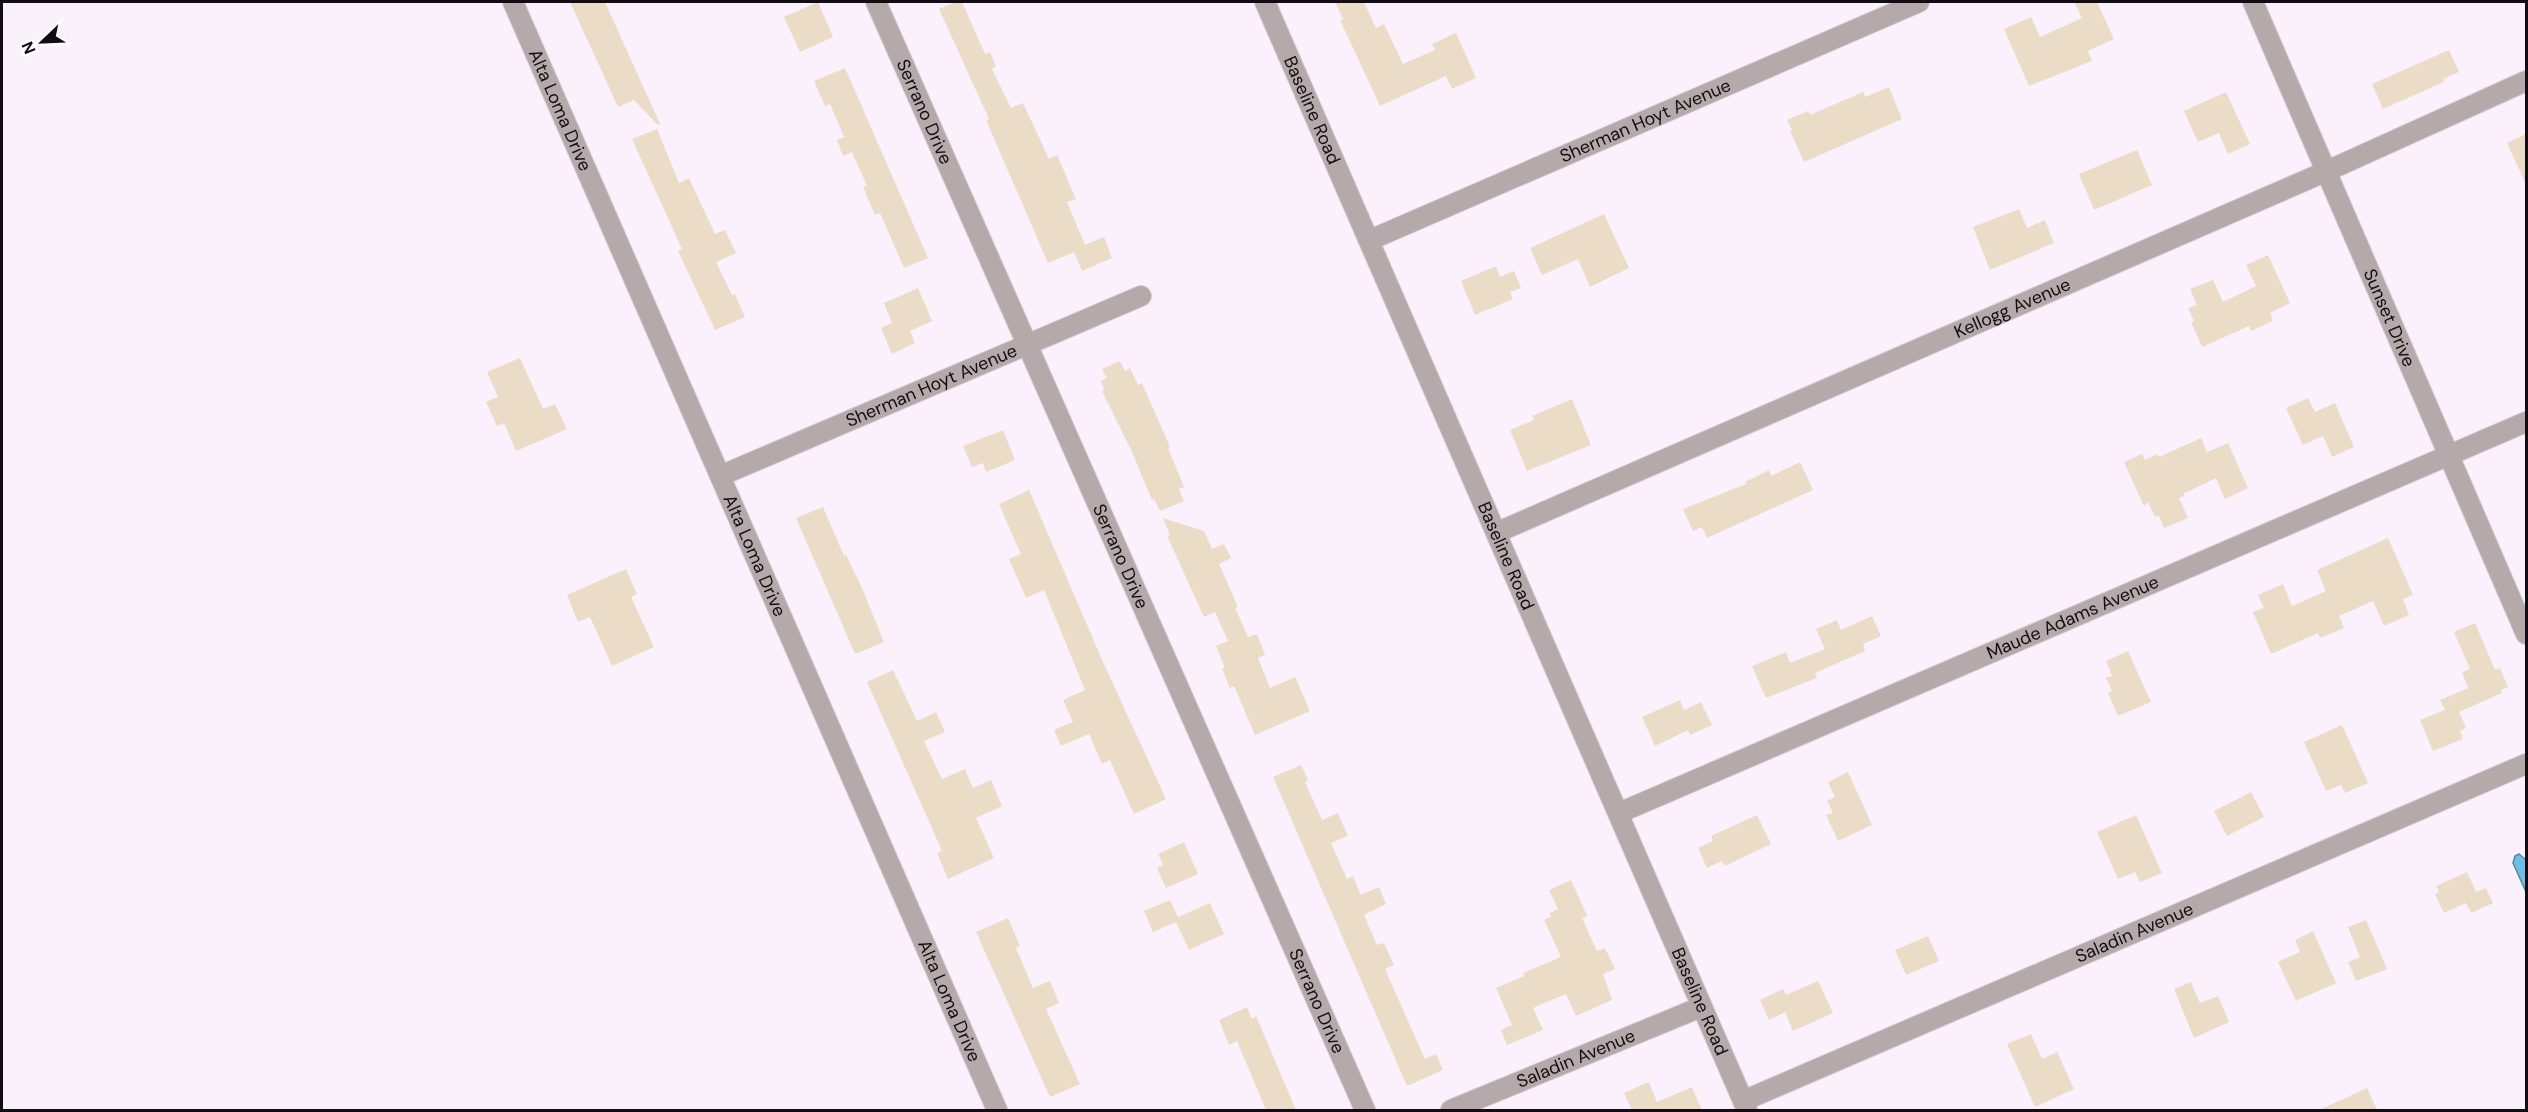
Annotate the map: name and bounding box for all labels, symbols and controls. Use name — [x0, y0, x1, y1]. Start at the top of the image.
north arrow — [12, 12, 72, 72]
text: N — [17, 38, 41, 57]
street label: Alta Loma Drive — [523, 45, 597, 175]
street label: Baseline Road — [1278, 52, 1346, 168]
street label: Serrano Drive — [891, 56, 958, 168]
street label: Sherman Hoyt Avenue — [1556, 73, 1734, 168]
street label: Sunset Drive — [2358, 265, 2421, 371]
street label: Kellogg Avenue — [1950, 272, 2074, 344]
street label: Sherman Hoyt Avenue — [842, 338, 1021, 433]
street label: Alta Loma Drive — [718, 491, 792, 620]
street label: Baseline Road — [1472, 498, 1540, 614]
street label: Serrano Drive — [1087, 500, 1154, 613]
street label: Maude Adams Avenue — [1983, 570, 2162, 665]
street label: Saladin Avenue — [2072, 897, 2197, 969]
street label: Alta Loma Drive — [912, 936, 986, 1066]
street label: Baseline Road — [1666, 944, 1734, 1059]
street label: Serrano Drive — [1283, 945, 1351, 1057]
street label: Saladin Avenue — [1513, 1023, 1639, 1094]

